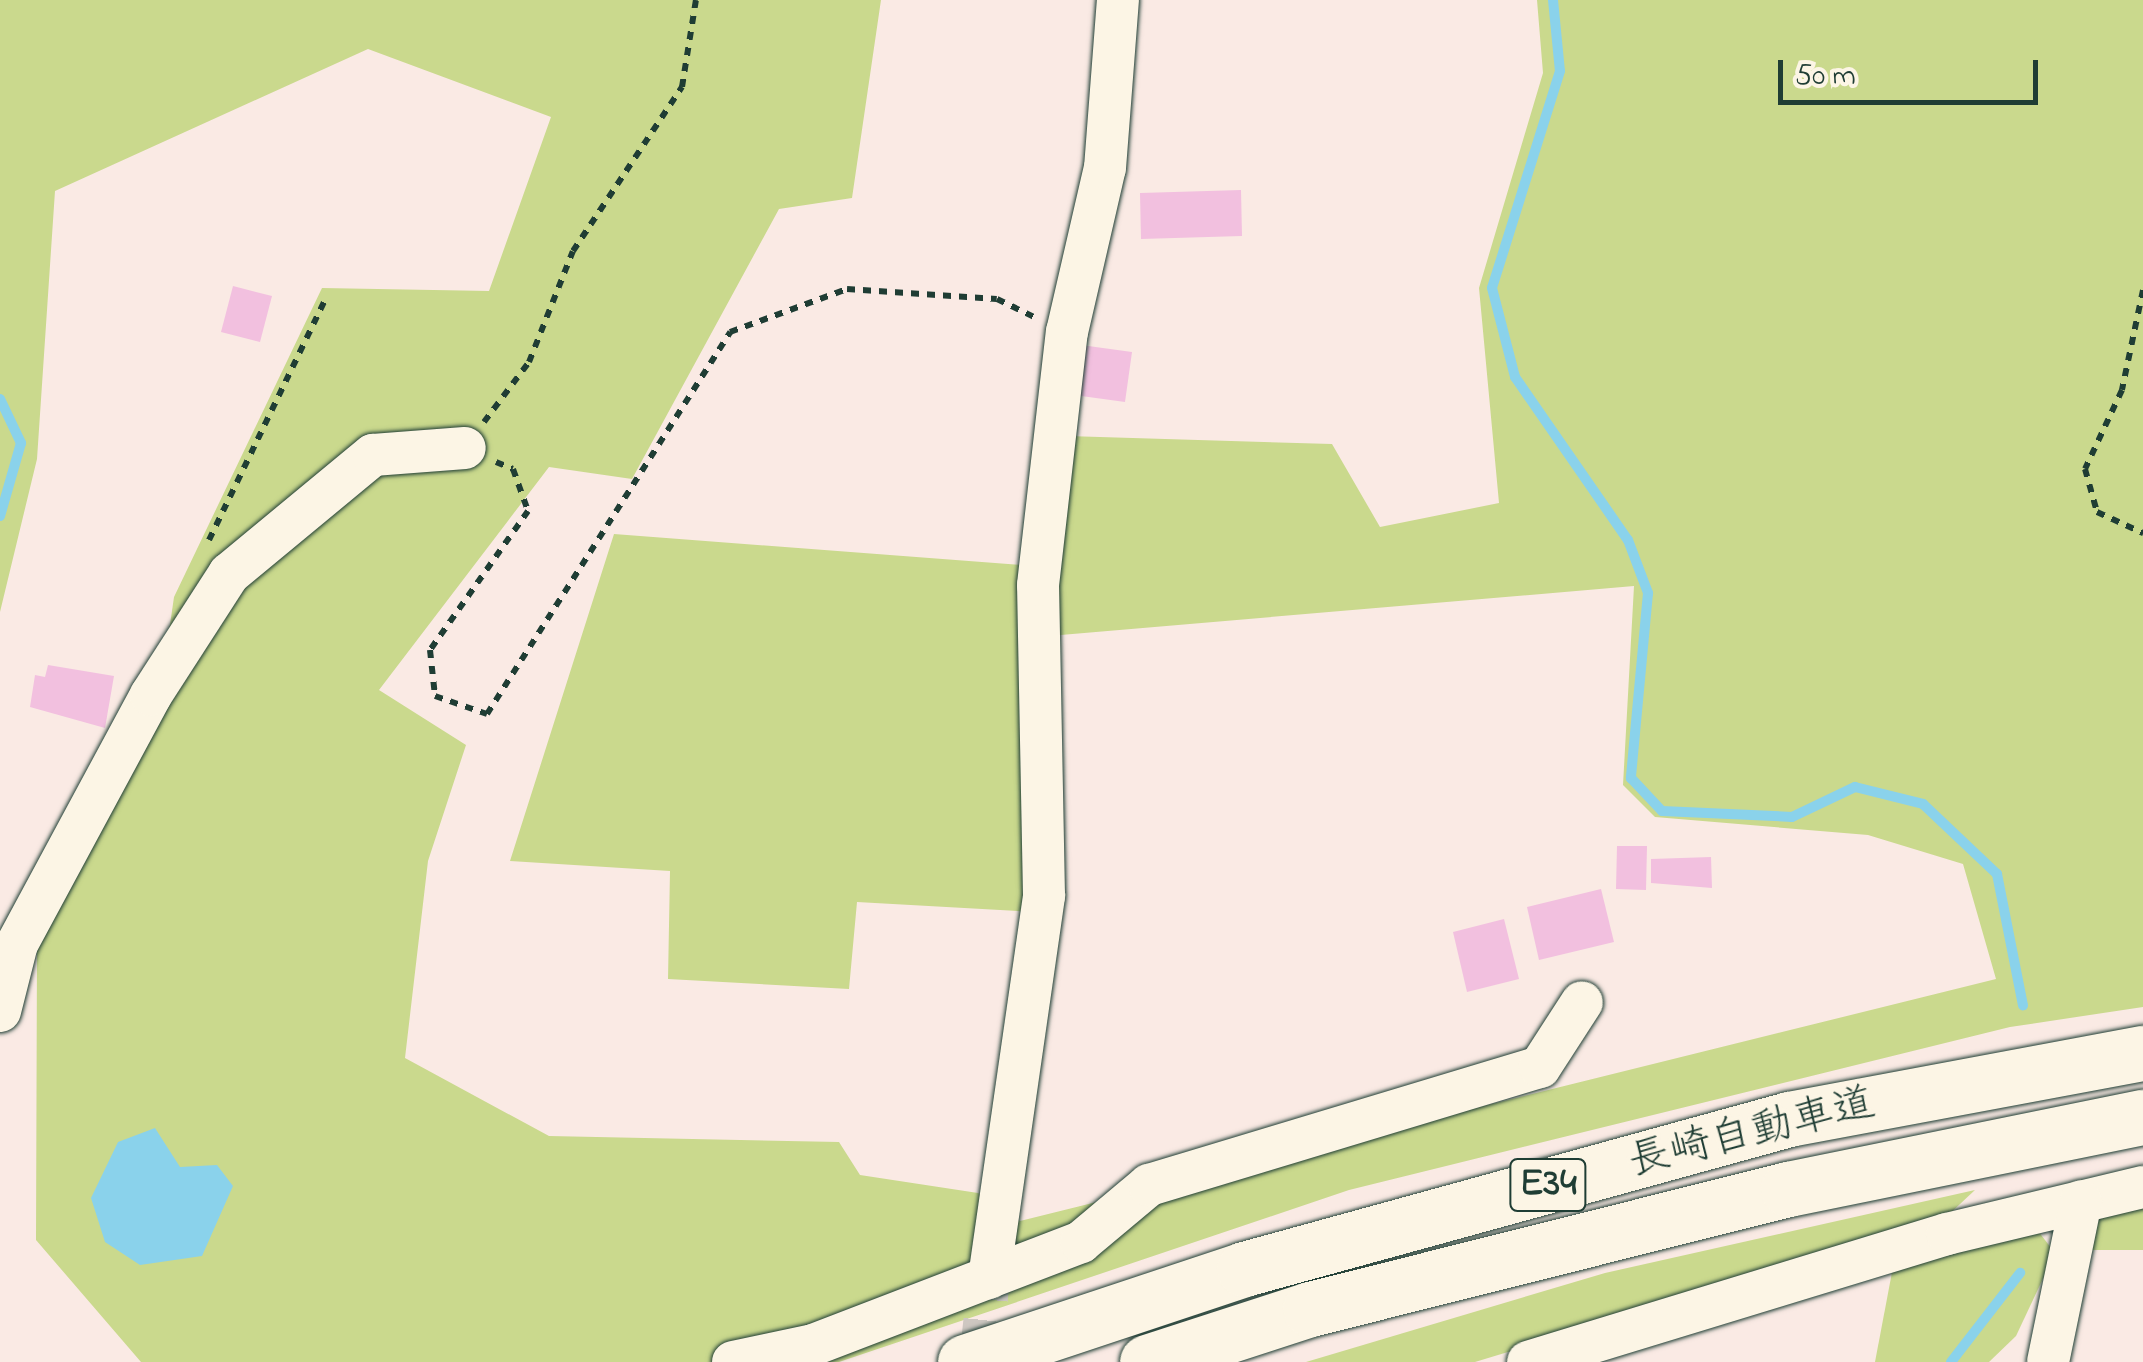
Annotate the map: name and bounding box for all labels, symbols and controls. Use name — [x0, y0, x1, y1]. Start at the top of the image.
scale bar — [1783, 40, 2043, 102]
text: 50 m — [1795, 55, 1856, 99]
street label: 長崎自動車道 — [1624, 1079, 1880, 1189]
road number: E34 — [1508, 1150, 1588, 1220]

